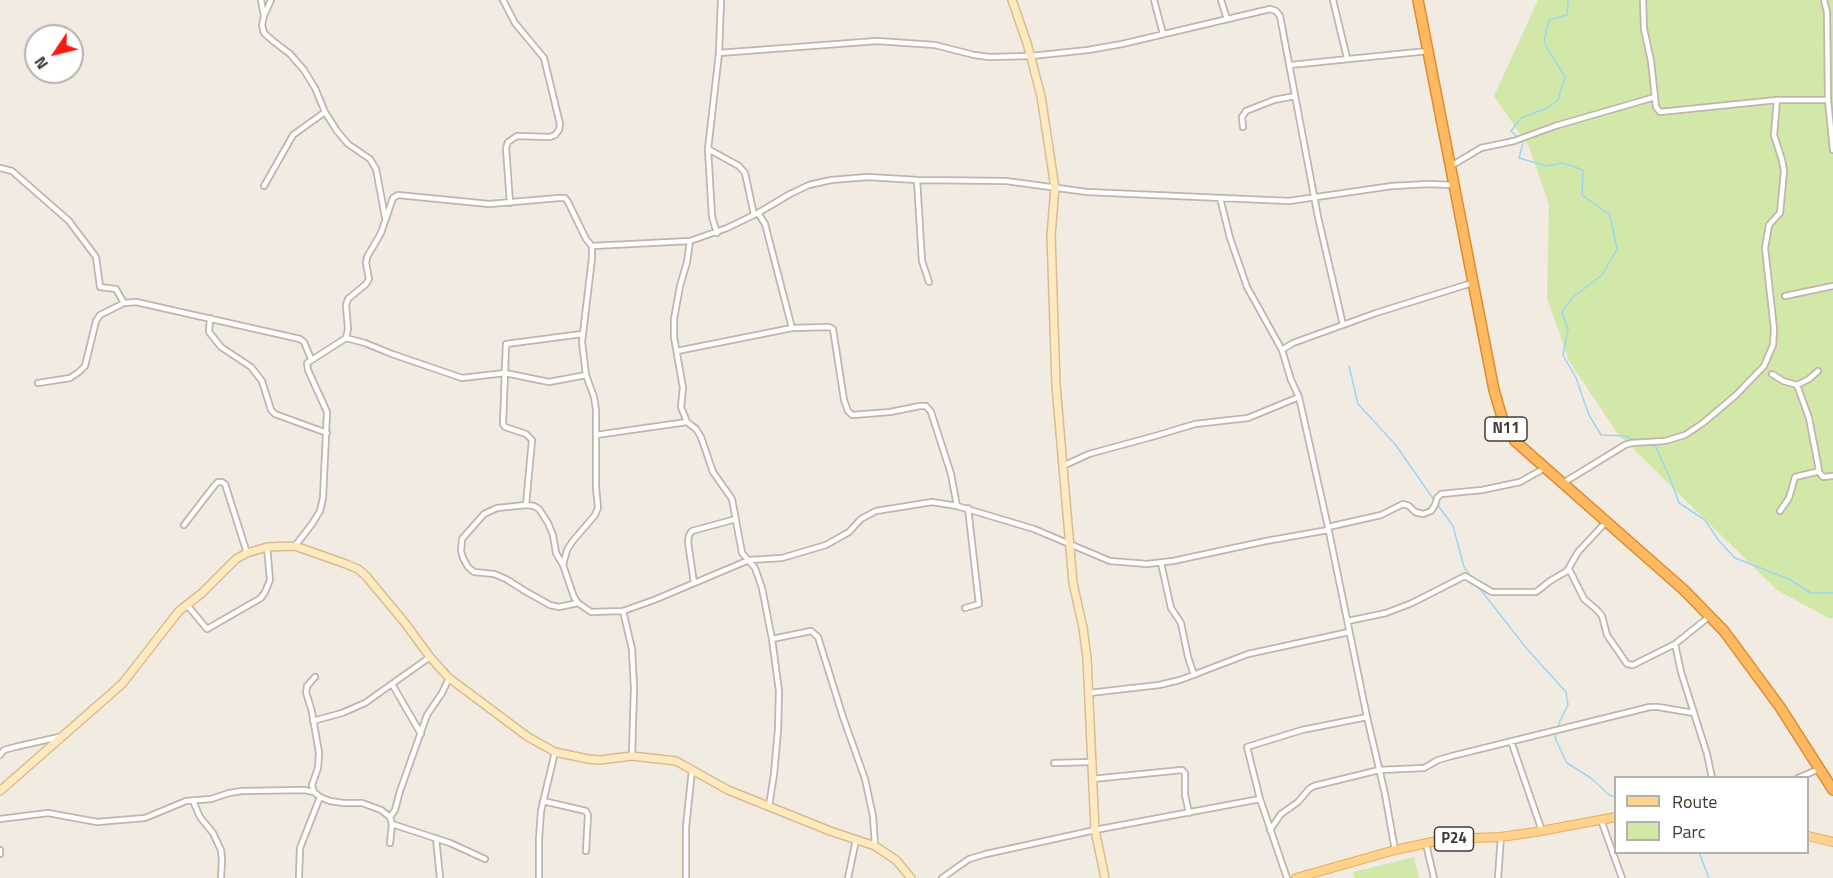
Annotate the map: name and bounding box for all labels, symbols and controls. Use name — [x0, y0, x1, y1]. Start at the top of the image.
north arrow — [24, 24, 84, 84]
text: N — [28, 52, 54, 75]
road number: N11 — [1485, 417, 1527, 441]
legend — [1614, 776, 1809, 854]
text: Route — [1672, 788, 1717, 815]
text: Parc — [1672, 818, 1706, 845]
road number: P24 — [1434, 827, 1474, 851]

